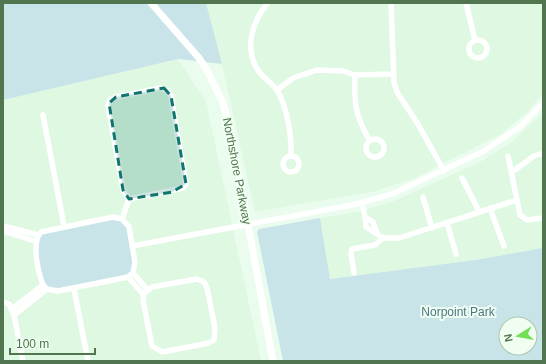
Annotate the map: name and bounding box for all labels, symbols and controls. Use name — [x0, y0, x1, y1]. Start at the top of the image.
street label: Northshore Parkway — [220, 116, 254, 226]
park label: Norpoint Park — [421, 305, 496, 319]
north arrow — [498, 316, 538, 356]
scale bar — [10, 330, 95, 356]
text: N — [502, 333, 515, 343]
text: 100 m — [16, 337, 49, 351]

